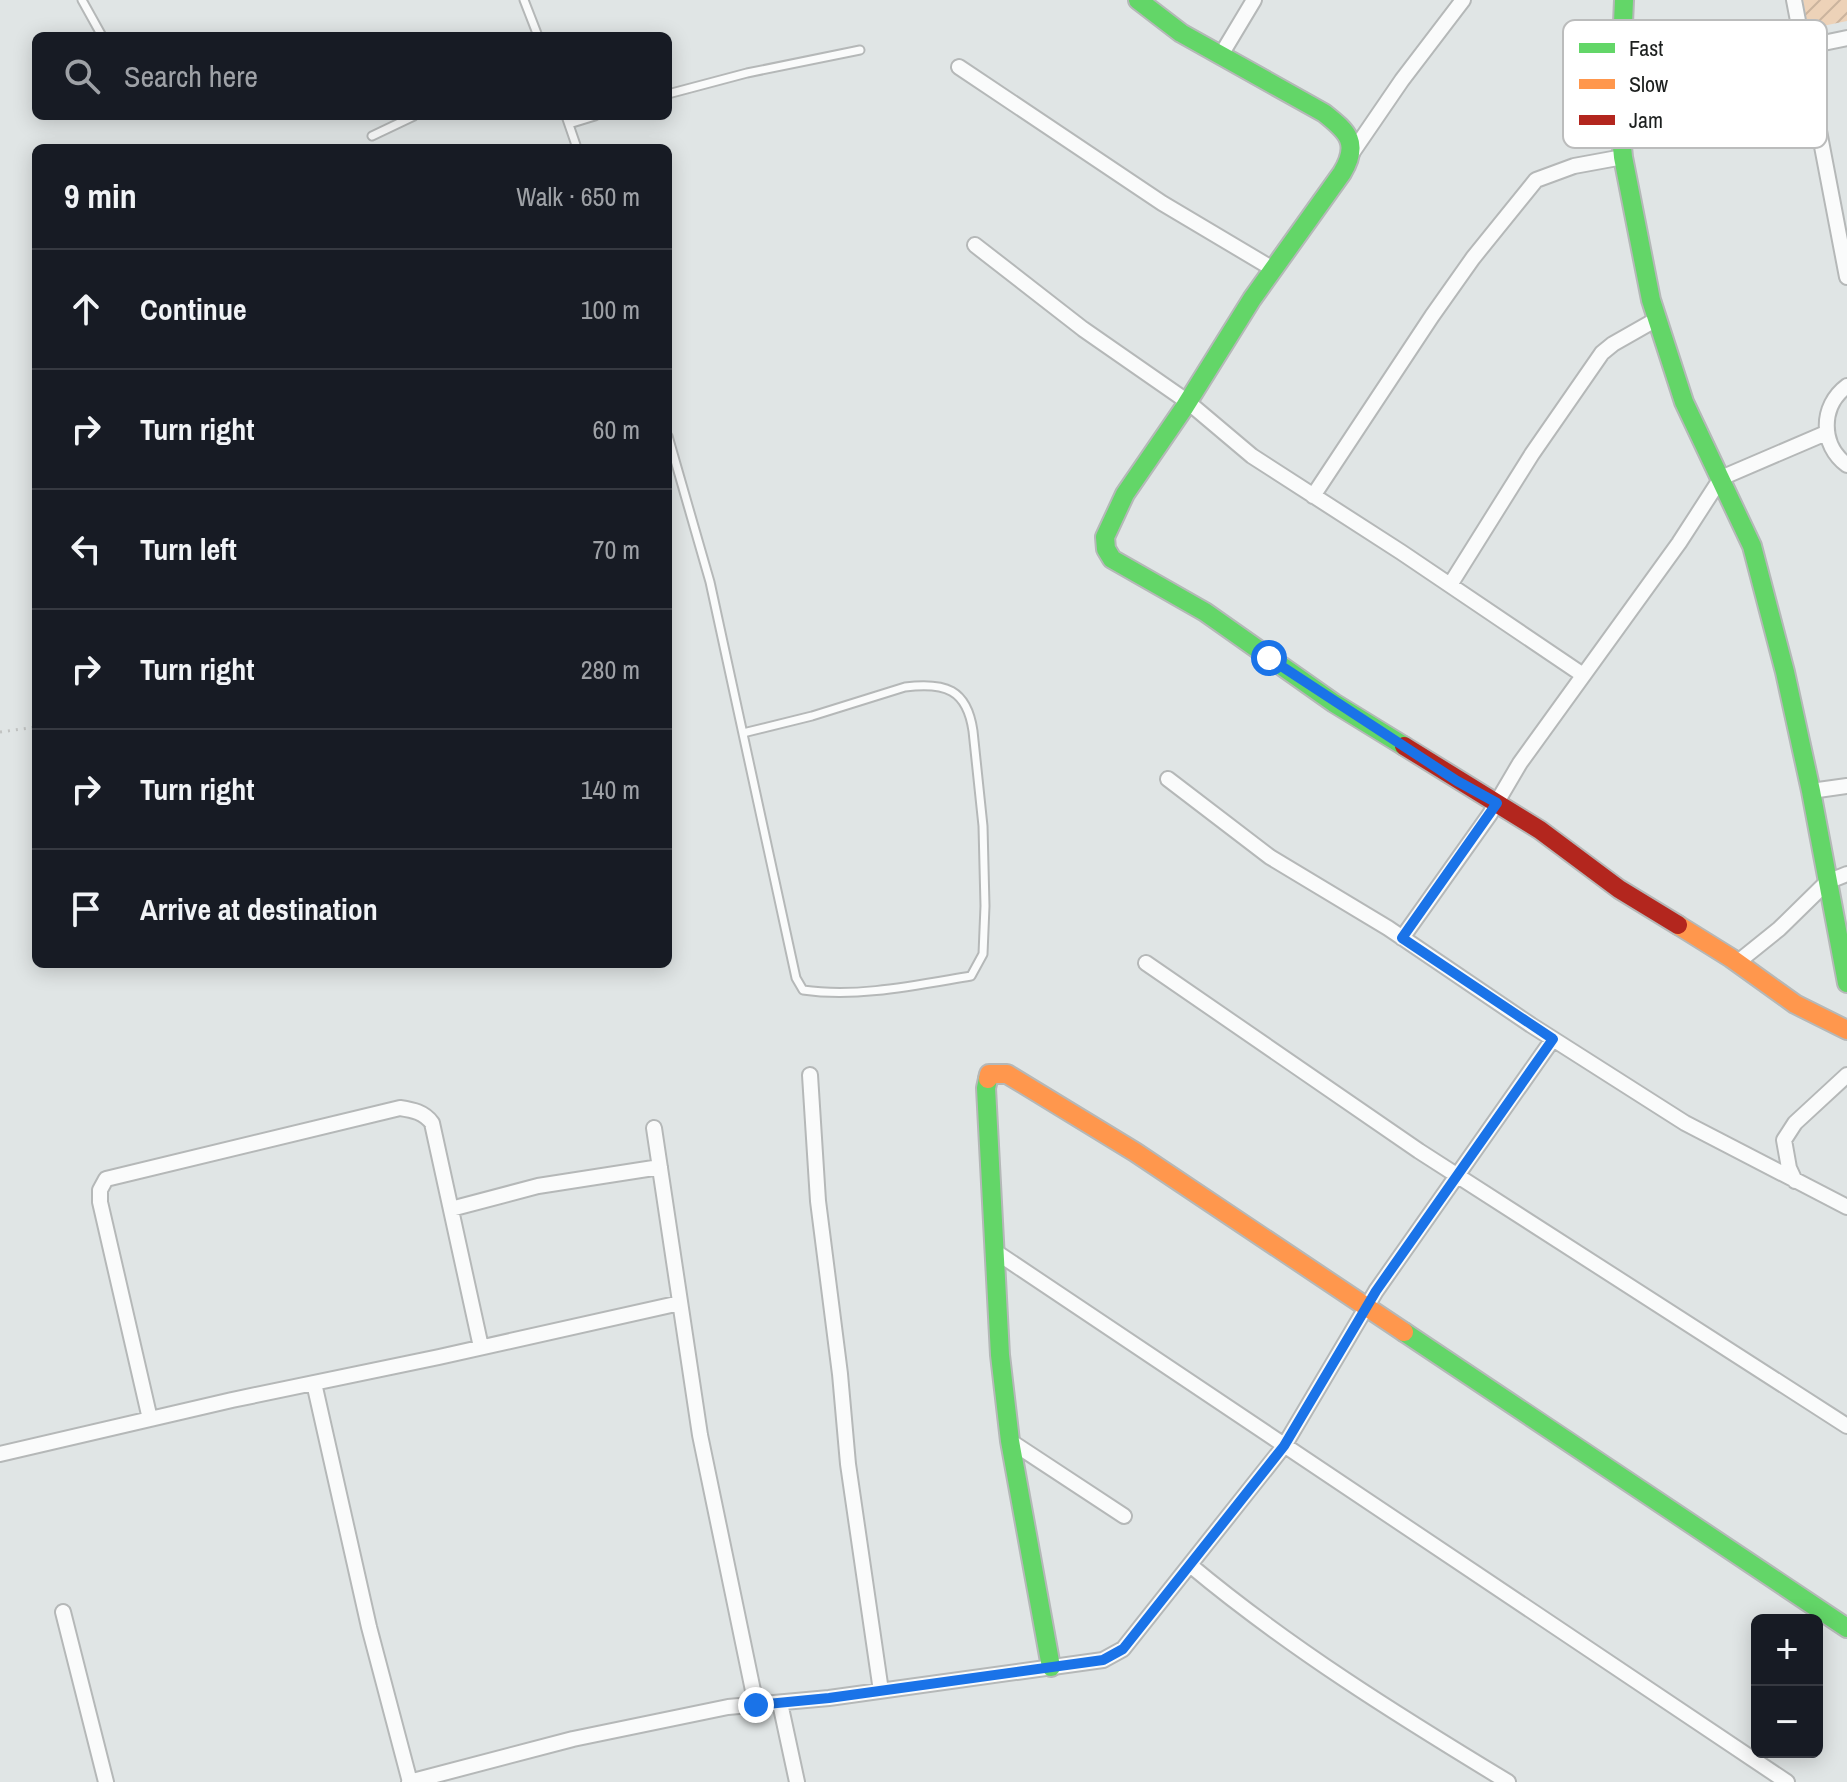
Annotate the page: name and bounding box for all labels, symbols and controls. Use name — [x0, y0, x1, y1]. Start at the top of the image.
legend — [1563, 20, 1827, 148]
search box — [32, 32, 672, 120]
text: Fast — [1629, 33, 1663, 63]
icon: search — [60, 54, 104, 98]
text: Search here — [124, 56, 258, 96]
text: Slow — [1629, 69, 1668, 99]
text: Jam — [1629, 105, 1663, 135]
text: 9 min — [64, 173, 137, 219]
text: Walk · 650 m — [516, 179, 640, 214]
icon: ahead — [64, 287, 108, 331]
text: Continue — [140, 289, 247, 329]
text: 100 m — [581, 292, 640, 327]
icon: right — [64, 407, 108, 451]
text: Turn right — [140, 409, 254, 449]
text: 60 m — [593, 412, 640, 447]
icon: left — [64, 527, 108, 571]
text: Turn left — [140, 529, 237, 569]
text: 70 m — [593, 532, 640, 567]
route start — [1251, 640, 1287, 676]
icon: right — [64, 647, 108, 691]
text: Turn right — [140, 649, 254, 689]
text: 280 m — [581, 652, 640, 687]
icon: right — [64, 767, 108, 811]
text: Turn right — [140, 769, 254, 809]
text: 140 m — [581, 772, 640, 807]
icon: arrive — [64, 887, 108, 931]
text: Arrive at destination — [140, 889, 378, 929]
map controls — [1751, 1614, 1823, 1758]
button: + — [1751, 1614, 1823, 1686]
button: − — [1751, 1686, 1823, 1758]
route end — [738, 1687, 774, 1723]

